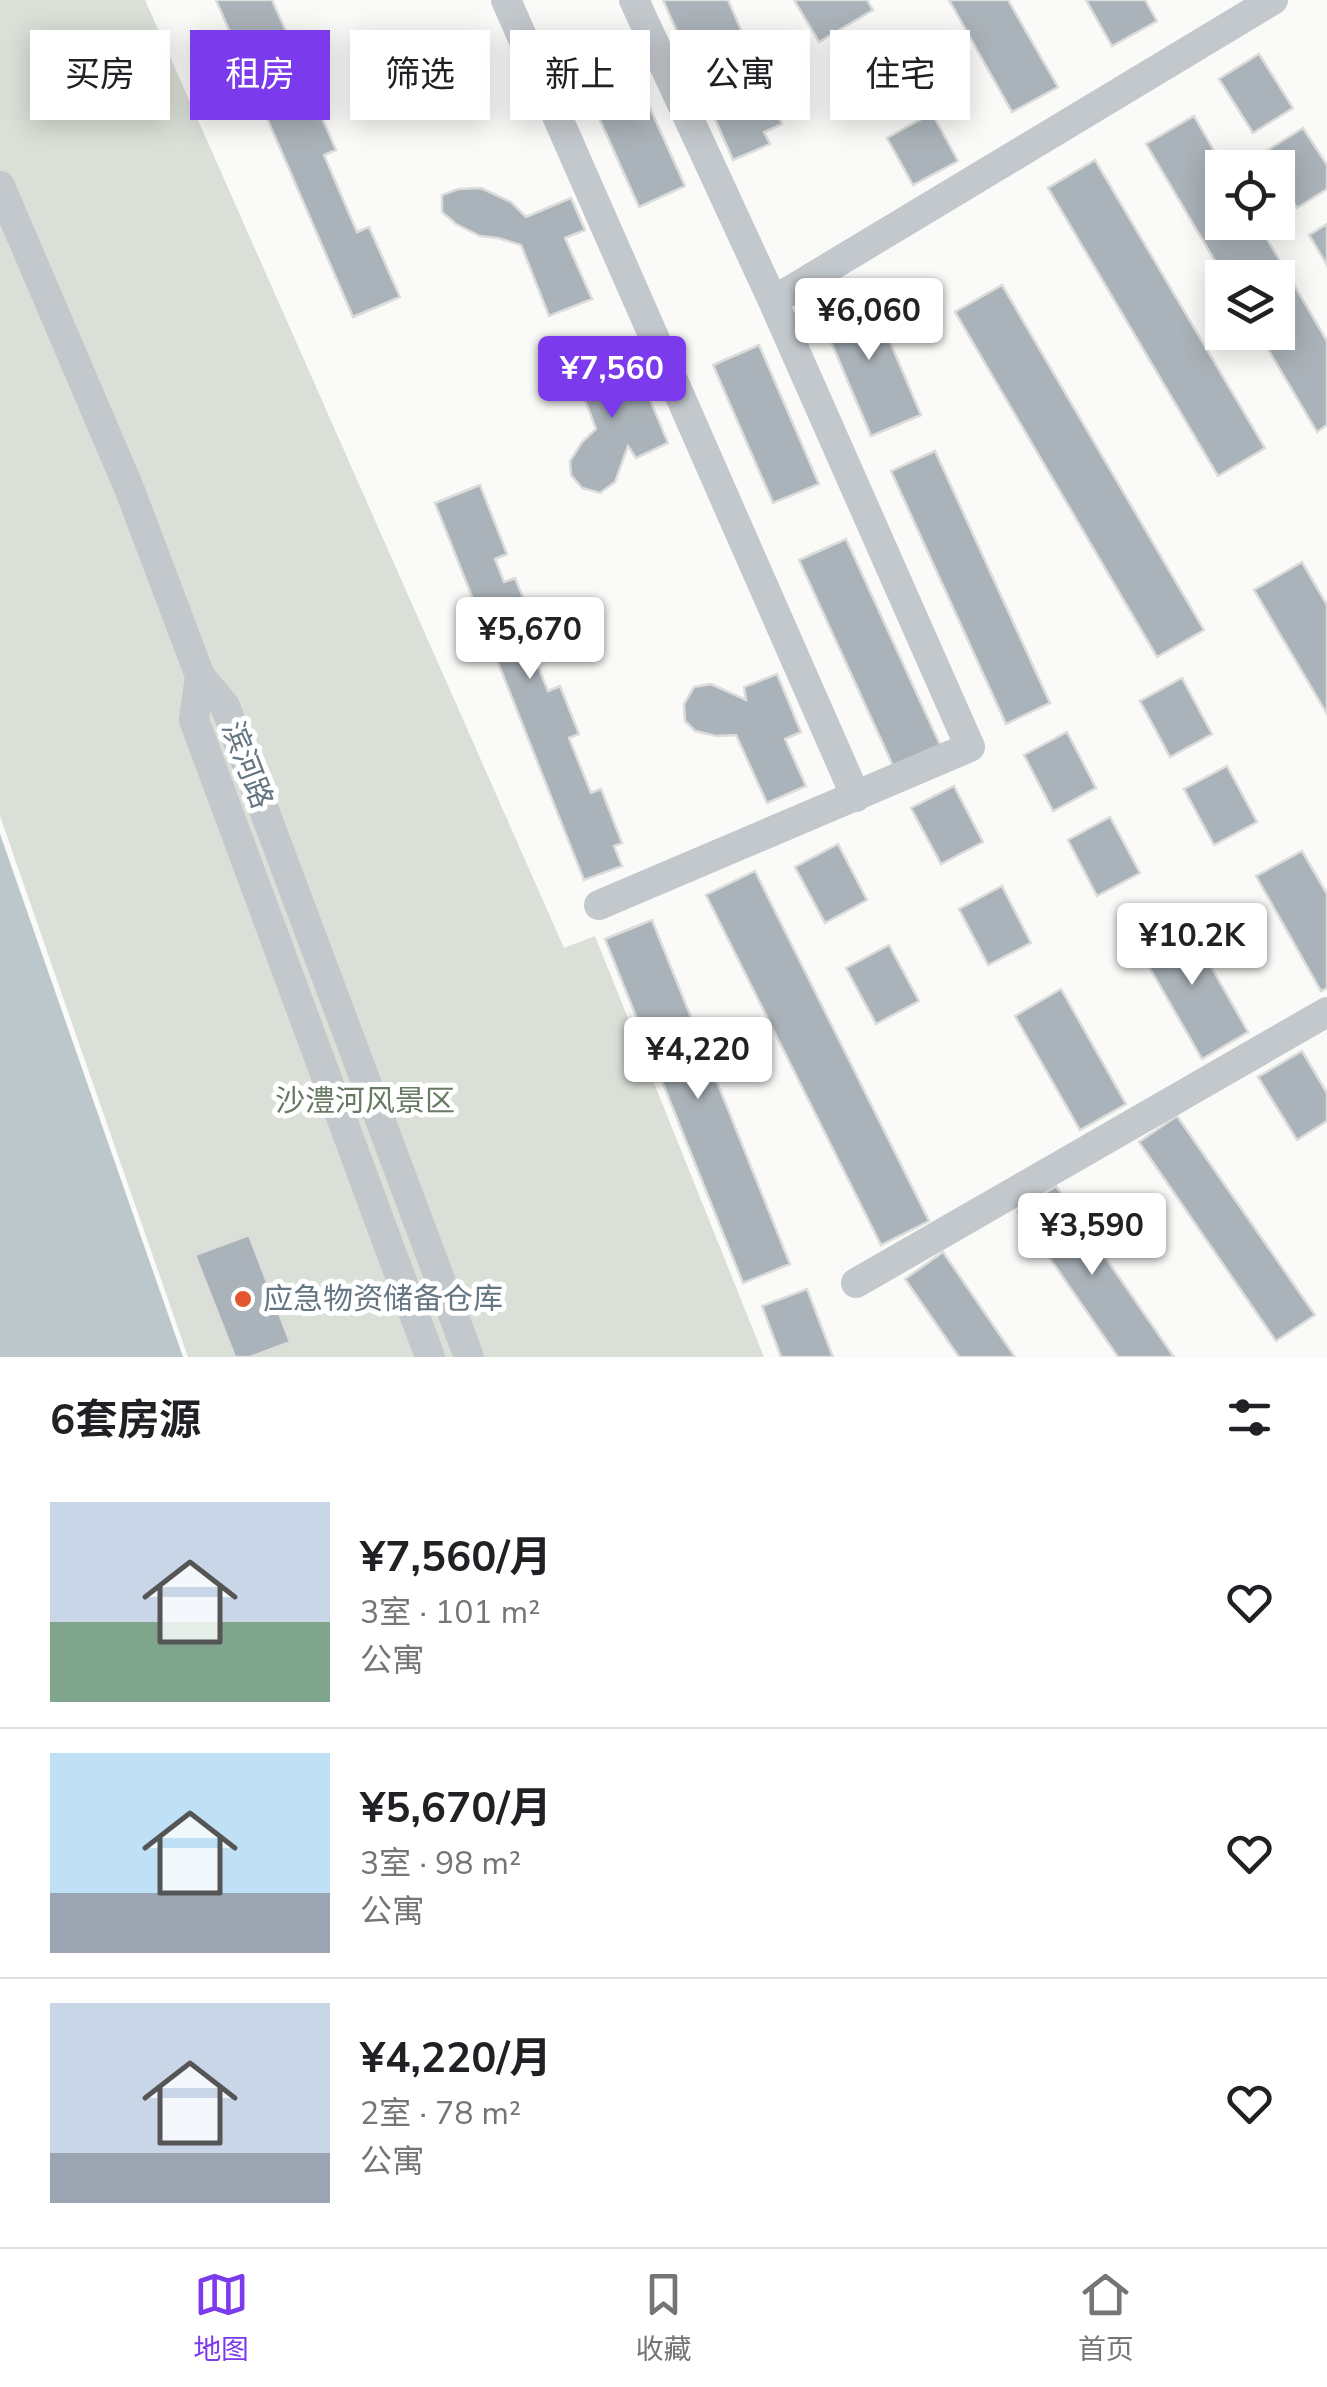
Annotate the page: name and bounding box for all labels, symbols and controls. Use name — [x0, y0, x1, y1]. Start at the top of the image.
chip: 买房 — [30, 30, 170, 120]
chip: 租房 — [190, 30, 330, 120]
chip: 筛选 — [350, 30, 490, 120]
chip: 新上 — [510, 30, 650, 120]
chip: 公寓 — [670, 30, 810, 120]
chip: 住宅 — [830, 30, 970, 120]
map controls — [1205, 150, 1295, 350]
button: locate — [1205, 150, 1295, 240]
button: layers — [1205, 260, 1295, 350]
pin: ¥6,060 — [788, 278, 950, 363]
text: ¥6,060 — [817, 289, 921, 332]
pin: ¥7,560 — [531, 336, 693, 421]
text: ¥7,560 — [560, 347, 664, 390]
pin: ¥5,670 — [449, 597, 611, 682]
text: ¥5,670 — [478, 608, 582, 651]
street label: 滨河路 — [212, 716, 282, 814]
pin: ¥10.2K — [1111, 903, 1273, 988]
text: ¥10.2K — [1139, 914, 1245, 957]
pin: ¥4,220 — [617, 1017, 779, 1102]
text: ¥4,220 — [646, 1028, 750, 1071]
park label: 沙澧河风景区 — [275, 1081, 455, 1122]
pin: ¥3,590 — [1011, 1193, 1173, 1278]
text: ¥3,590 — [1040, 1204, 1144, 1247]
place label: 应急物资储备仓库 — [263, 1279, 503, 1320]
marker: 应急物资储备仓库 — [232, 1288, 254, 1310]
icon: filters — [1222, 1390, 1277, 1445]
text: 6套房源 — [50, 1392, 201, 1449]
text: ¥7,560/月 — [360, 1529, 552, 1586]
icon: home — [130, 1542, 250, 1662]
icon: heart — [1222, 1575, 1277, 1630]
text: 3室 · 101 m² — [360, 1591, 540, 1634]
text: 公寓 — [360, 1639, 424, 1682]
text: ¥5,670/月 — [360, 1780, 552, 1837]
icon: home — [130, 1793, 250, 1913]
icon: heart — [1222, 1826, 1277, 1881]
text: 3室 · 98 m² — [360, 1842, 521, 1885]
text: 公寓 — [360, 1890, 424, 1933]
text: ¥4,220/月 — [360, 2030, 552, 2087]
icon: home — [130, 2043, 250, 2163]
icon: heart — [1222, 2076, 1277, 2131]
text: 2室 · 78 m² — [360, 2092, 521, 2135]
text: 公寓 — [360, 2140, 424, 2183]
tab: 地图 — [193, 2267, 249, 2369]
tab: 收藏 — [635, 2267, 692, 2369]
tab: 首页 — [1078, 2267, 1134, 2369]

